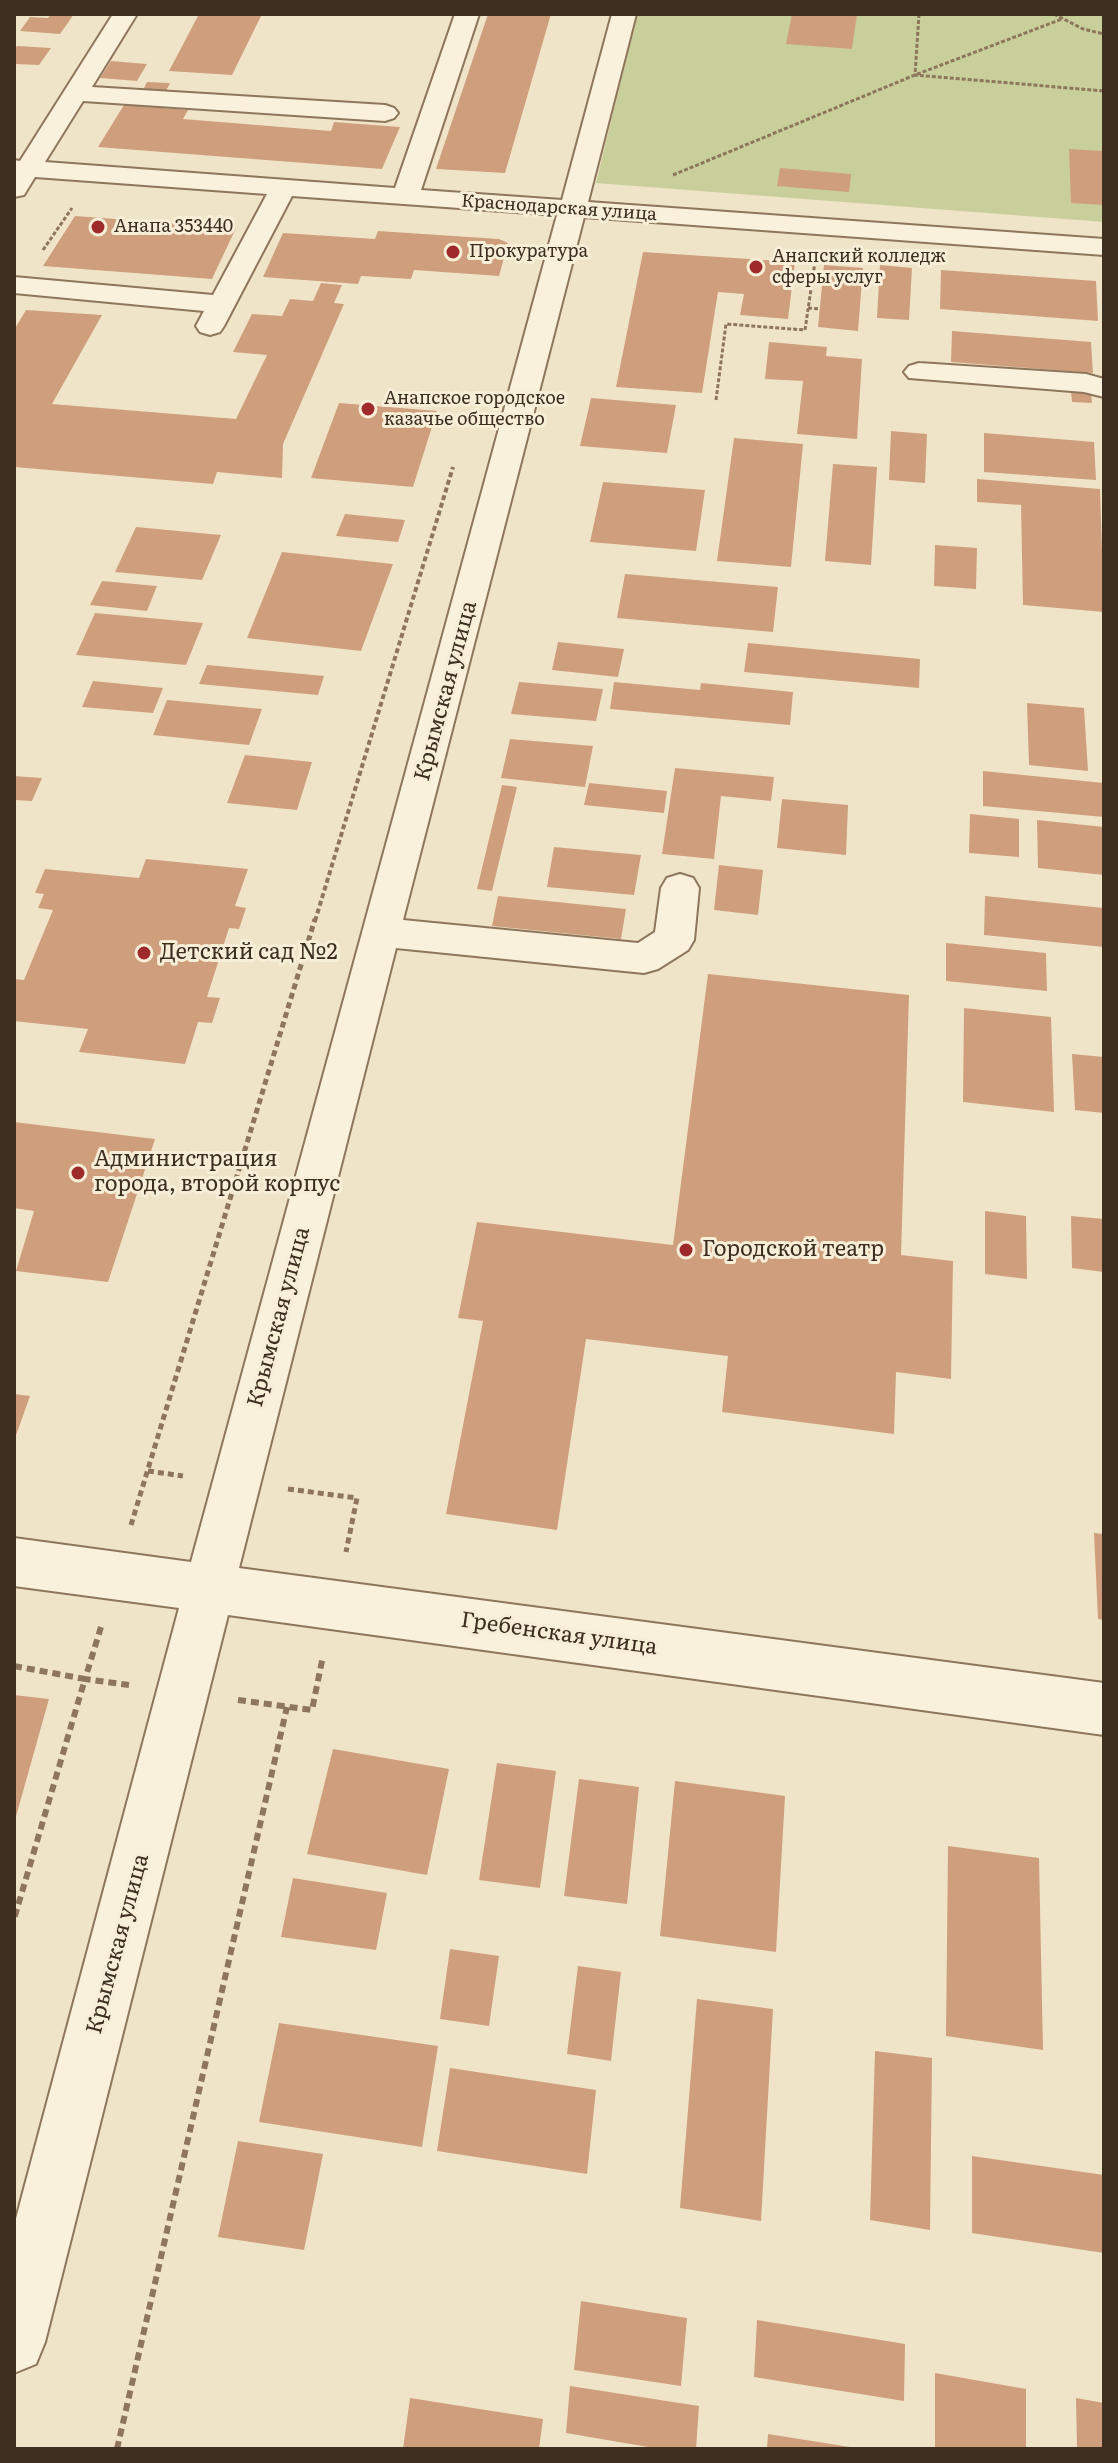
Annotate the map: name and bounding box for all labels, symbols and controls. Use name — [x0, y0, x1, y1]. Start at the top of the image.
street label: Краснодарская улица — [460, 190, 658, 226]
place label: Анапа 353440 — [114, 216, 233, 238]
marker: Анапа 353440 — [89, 218, 107, 236]
place label: Прокуратура — [469, 241, 588, 263]
marker: Прокуратура — [444, 243, 462, 261]
place label: Анапский колледж сферы услуг — [772, 246, 946, 288]
marker: Анапский колледж сферы услуг — [747, 258, 765, 276]
place label: Анапское городское казачье общество — [384, 388, 565, 430]
marker: Анапское городское казачье общество — [359, 400, 377, 418]
street label: Крымская улица — [409, 598, 483, 784]
place label: Детский сад №2 — [160, 940, 338, 966]
marker: Детский сад №2 — [135, 944, 153, 962]
place label: Администрация города, второй корпус — [94, 1147, 340, 1198]
marker: Администрация города, второй корпус — [69, 1164, 87, 1182]
street label: Крымская улица — [242, 1224, 316, 1410]
place label: Городской театр — [702, 1237, 884, 1263]
marker: Городской театр — [677, 1241, 695, 1259]
street label: Гребенская улица — [459, 1607, 659, 1661]
street label: Крымская улица — [81, 1851, 155, 2037]

